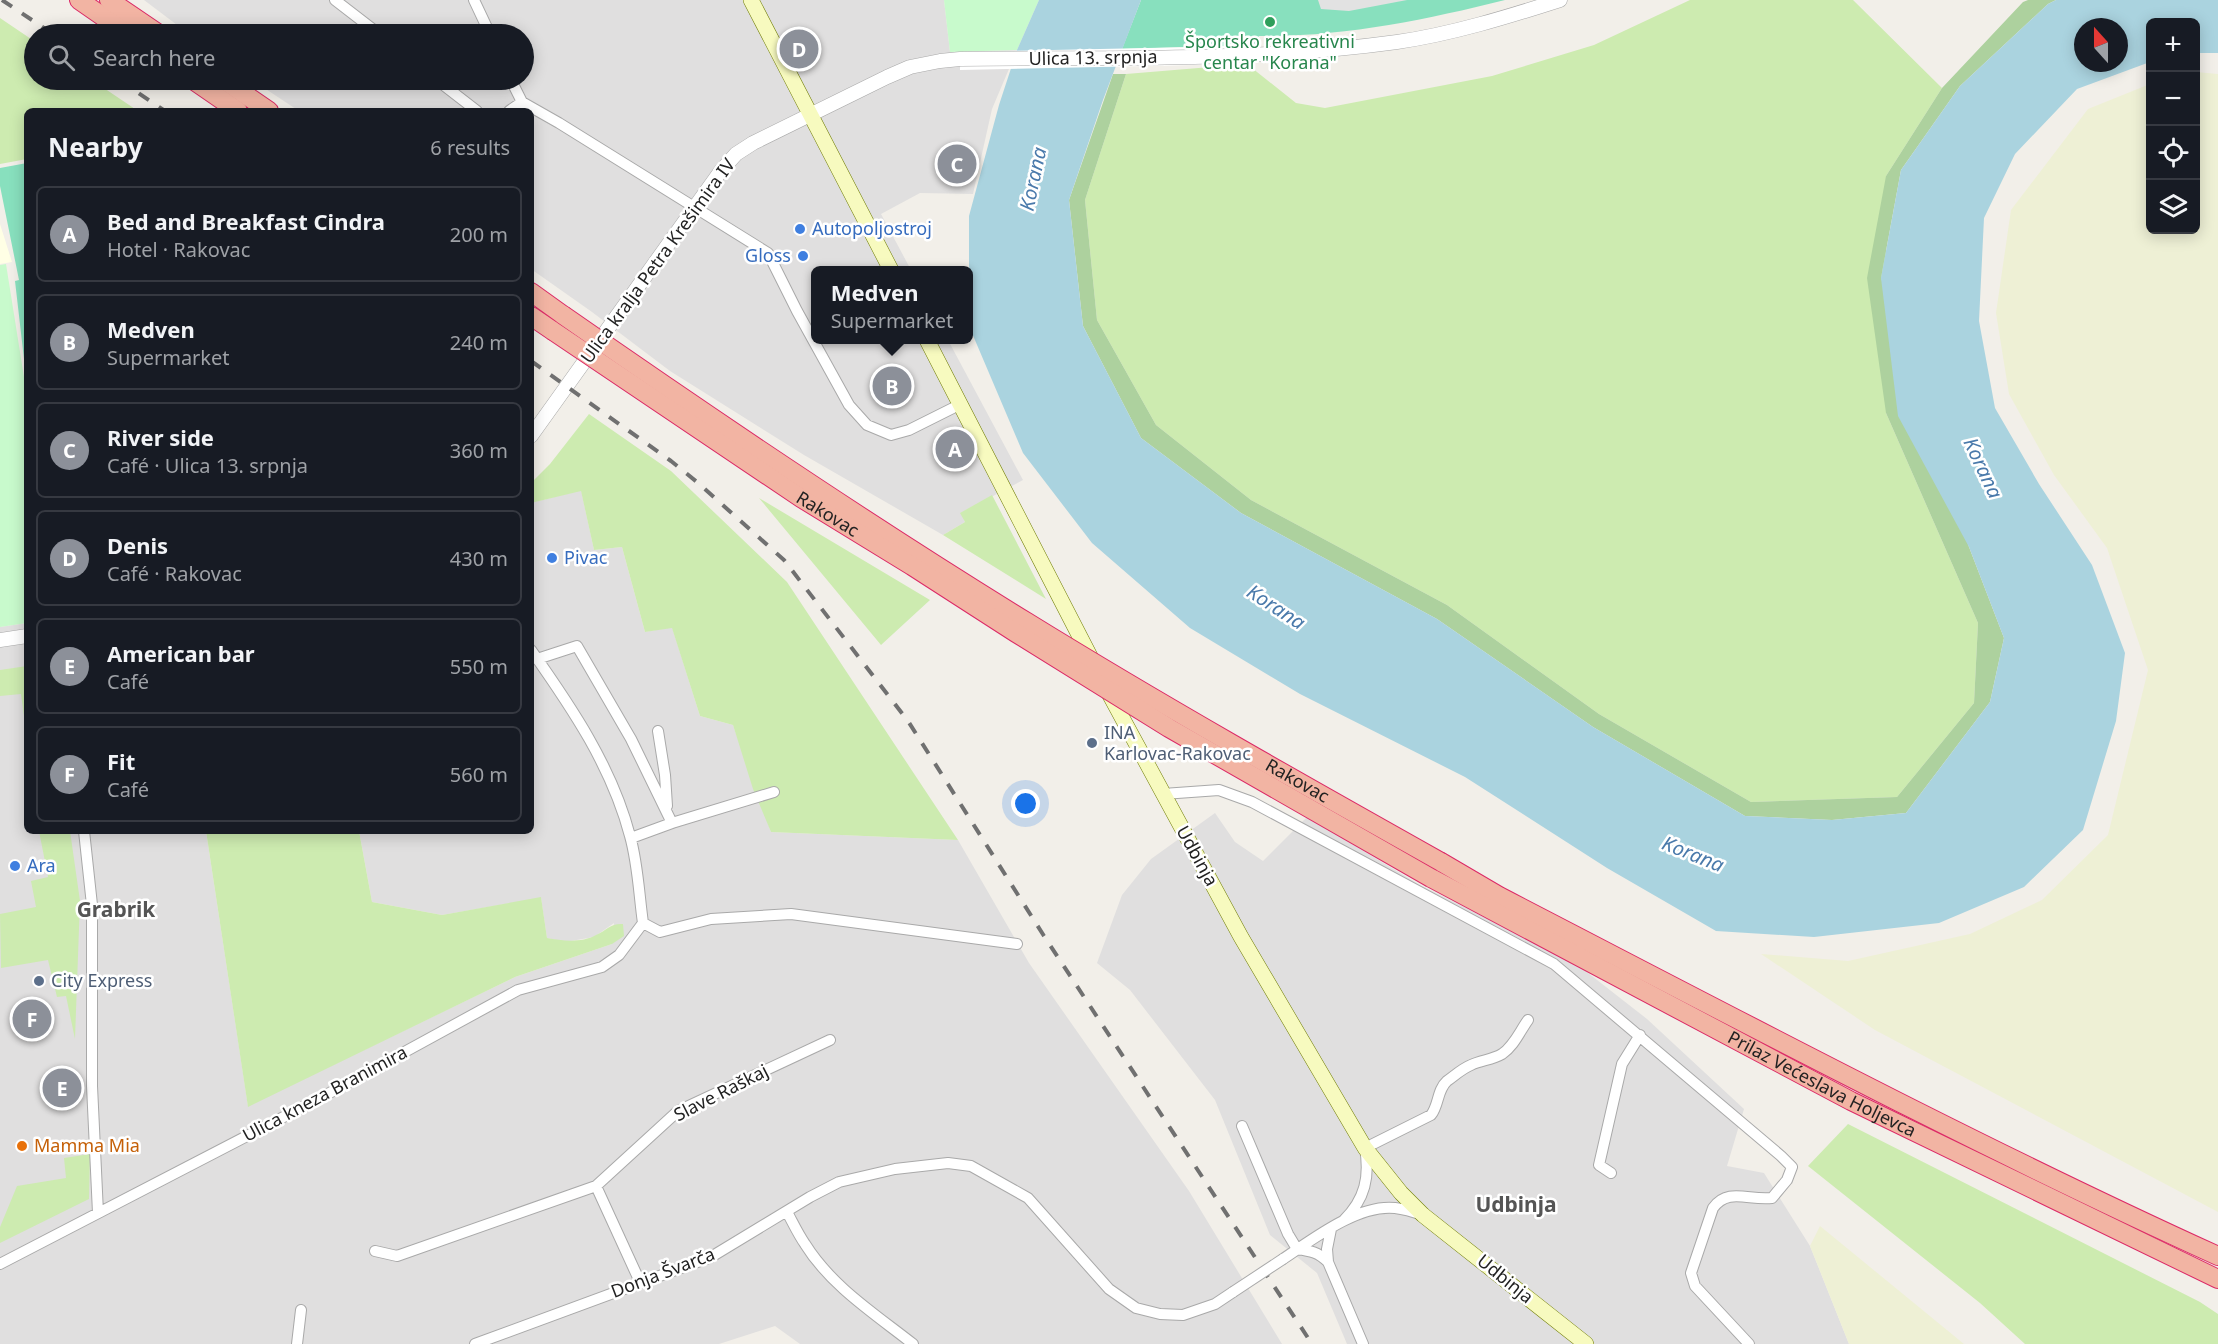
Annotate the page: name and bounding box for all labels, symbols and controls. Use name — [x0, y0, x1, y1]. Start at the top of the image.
marker: Športsko rekreativni centar "Korana" — [1263, 15, 1277, 29]
north arrow — [2074, 18, 2128, 72]
map controls — [2146, 18, 2200, 234]
button: + — [2146, 18, 2200, 72]
search box — [24, 24, 534, 90]
pin: D — [780, 26, 818, 72]
place label: Športsko rekreativni centar "Korana" — [1185, 29, 1355, 74]
icon: search — [45, 41, 78, 74]
text: Search here — [93, 42, 215, 72]
street label: Ulica 13. srpnja — [1028, 44, 1158, 70]
button: − — [2146, 72, 2200, 126]
button: locate — [2146, 126, 2200, 180]
text: Nearby — [48, 129, 143, 165]
text: 6 results — [430, 134, 510, 161]
pin: C — [938, 142, 976, 186]
water label: Korana — [1013, 145, 1052, 213]
street label: Ulica kralja Petra Krešimira IV — [575, 153, 740, 368]
button: layers — [2146, 180, 2200, 234]
text: Bed and Breakfast Cindra — [107, 206, 385, 236]
place label: Autopoljostroj — [812, 216, 932, 240]
text: A — [63, 221, 76, 248]
text: 200 m — [450, 221, 508, 248]
marker: Autopoljostroj — [793, 222, 807, 236]
text: Hotel · Rakovac — [107, 236, 250, 263]
place label: Gloss — [745, 243, 791, 267]
marker: Gloss — [796, 249, 810, 263]
popup — [811, 266, 973, 344]
text: Medven — [831, 277, 919, 307]
text: Supermarket — [831, 307, 953, 334]
text: Medven — [107, 314, 195, 344]
text: B — [63, 329, 76, 356]
text: 240 m — [450, 329, 508, 356]
text: Supermarket — [107, 344, 230, 371]
pin: B — [872, 364, 912, 408]
text: River side — [107, 422, 214, 452]
pin: A — [936, 426, 974, 472]
water label: Korana — [1958, 433, 2009, 503]
text: C — [63, 437, 76, 464]
text: 360 m — [450, 437, 508, 464]
text: Café · Ulica 13. srpnja — [107, 452, 308, 479]
street label: Rakovac — [792, 485, 864, 542]
text: Denis — [107, 530, 168, 560]
text: D — [62, 545, 77, 572]
text: 430 m — [450, 545, 508, 572]
place label: Pivac — [564, 545, 608, 569]
marker: Pivac — [545, 551, 559, 565]
text: Café · Rakovac — [107, 560, 242, 587]
water label: Korana — [1242, 578, 1311, 635]
text: American bar — [107, 638, 255, 668]
text: E — [64, 653, 75, 680]
text: 550 m — [450, 653, 508, 680]
text: Café — [107, 668, 149, 695]
place label: INA Karlovac-Rakovac — [1104, 720, 1251, 765]
marker: INA Karlovac-Rakovac — [1085, 736, 1099, 750]
text: Fit — [107, 746, 135, 776]
street label: Rakovac — [1262, 753, 1334, 808]
text: F — [64, 761, 75, 788]
text: 560 m — [450, 761, 508, 788]
text: Café — [107, 776, 149, 803]
your location — [1011, 789, 1040, 818]
street label: Udbinja — [1171, 821, 1224, 890]
water label: Korana — [1658, 829, 1728, 878]
place label: Ara — [27, 853, 56, 877]
marker: Ara — [8, 859, 22, 873]
district label: Grabrik — [77, 895, 156, 923]
place label: City Express — [51, 968, 152, 992]
marker: City Express — [32, 974, 46, 988]
pin: F — [12, 996, 51, 1042]
street label: Prilaz Većeslava Holjevca — [1724, 1025, 1920, 1142]
street label: Ulica kneza Branimira — [238, 1040, 411, 1147]
street label: Slave Raškaj — [669, 1058, 772, 1126]
pin: E — [42, 1066, 82, 1110]
place label: Mamma Mia — [34, 1133, 140, 1157]
marker: Mamma Mia — [15, 1139, 29, 1153]
district label: Udbinja — [1475, 1190, 1557, 1218]
street label: Donja Švarča — [607, 1241, 718, 1303]
street label: Udbinja — [1473, 1248, 1539, 1308]

